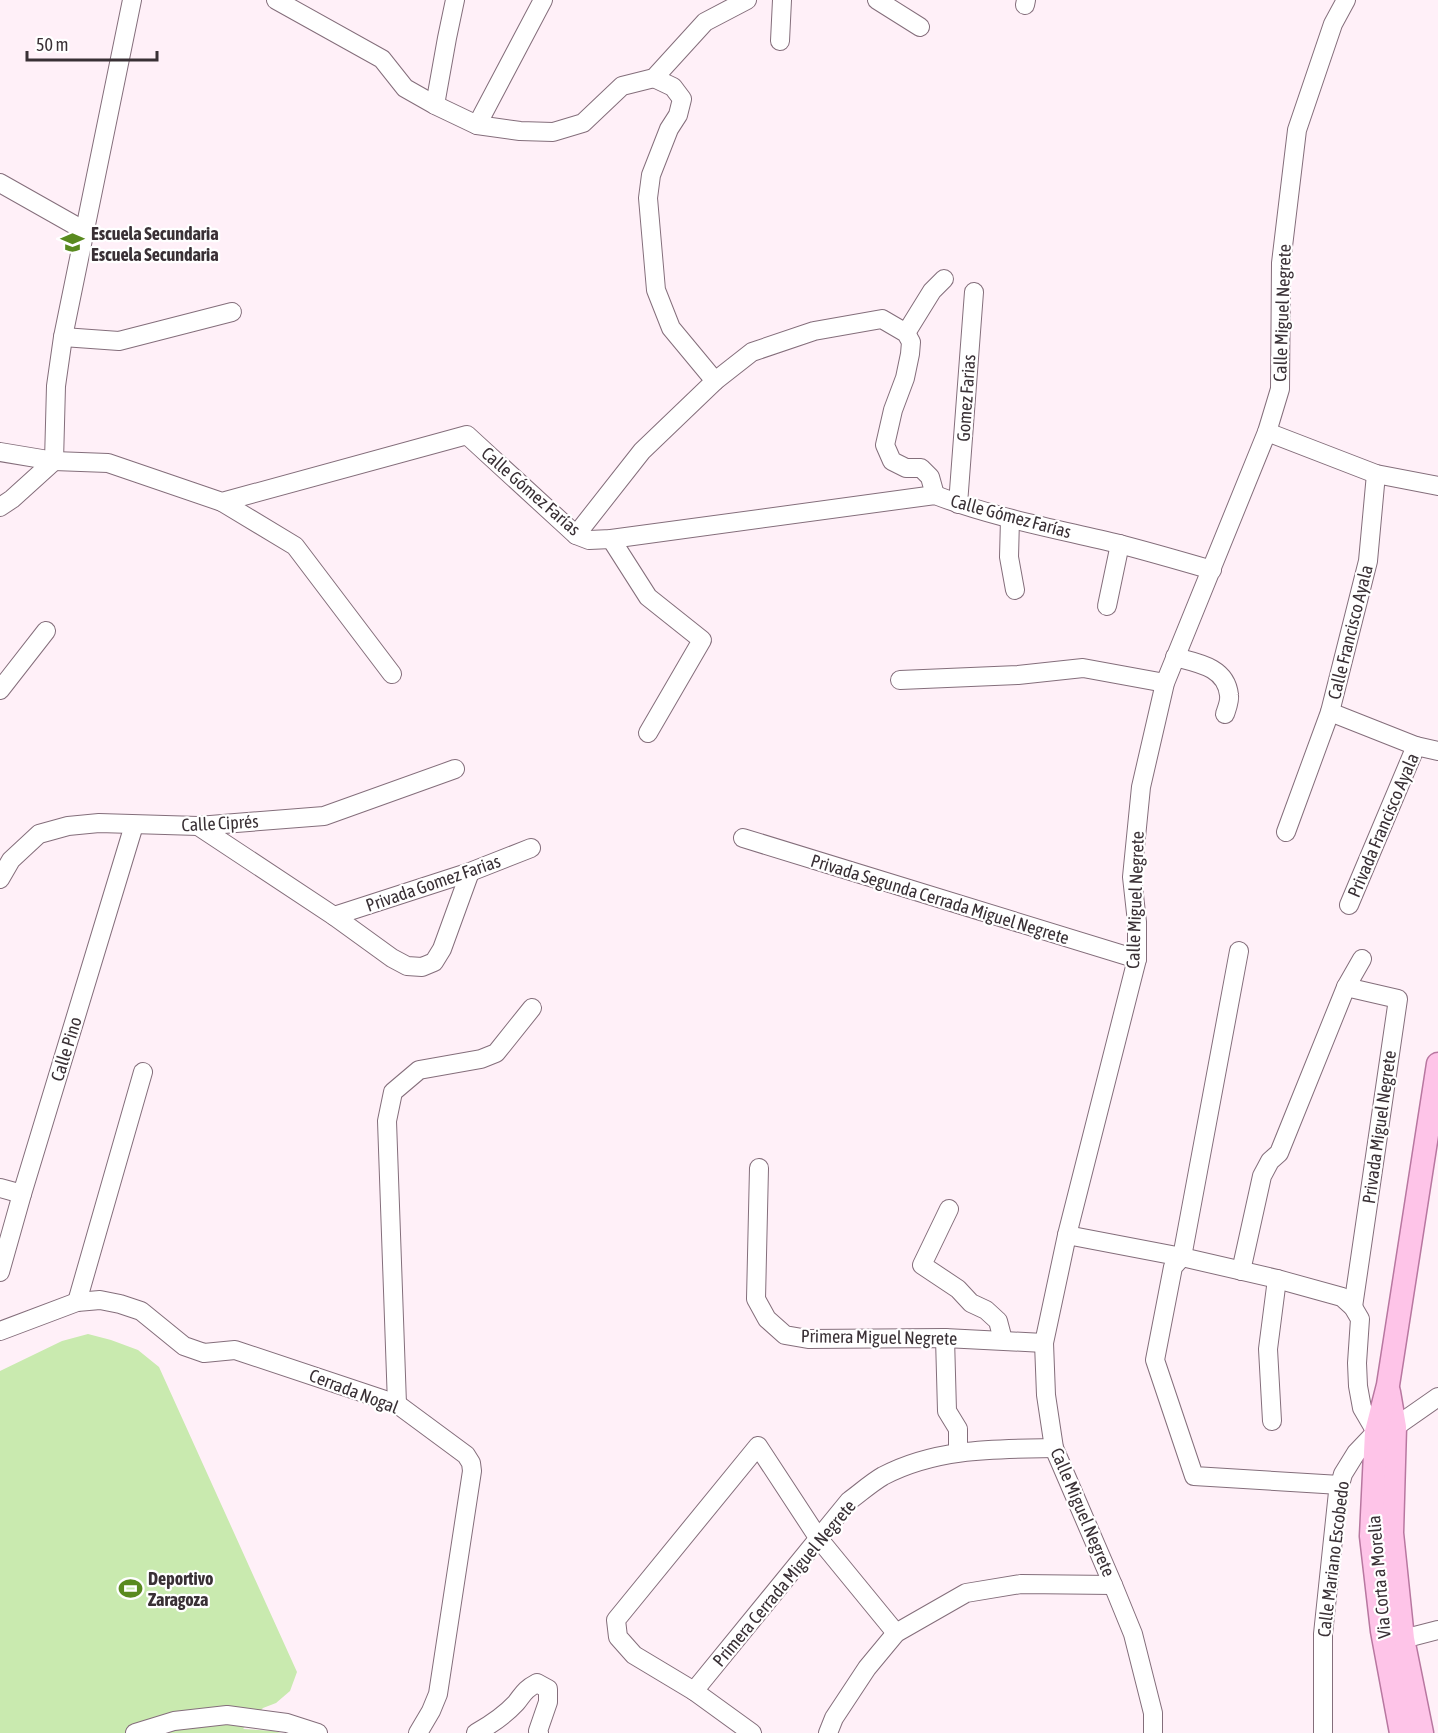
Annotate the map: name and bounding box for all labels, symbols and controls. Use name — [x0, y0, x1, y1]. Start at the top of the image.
scale bar — [27, 24, 158, 62]
text: 50 m — [36, 34, 68, 55]
place label: Escuela Secundaria Escuela Secundaria — [91, 223, 219, 265]
school or university icon: Escuela Secundaria Escuela Secundaria — [60, 230, 86, 256]
street label: Calle Miguel Negrete — [1269, 244, 1295, 382]
street label: Gomez Farias — [952, 354, 980, 442]
street label: Calle Gómez Farías — [477, 442, 585, 540]
street label: Calle Gómez Farías — [948, 490, 1074, 542]
street label: Calle Francisco Ayala — [1323, 563, 1377, 701]
street label: Privada Francisco Ayala — [1343, 750, 1423, 900]
street label: Calle Ciprés — [181, 810, 259, 836]
street label: Calle Miguel Negrete — [1122, 831, 1148, 969]
street label: Privada Gomez Farias — [363, 850, 503, 916]
street label: Privada Segunda Cerrada Miguel Negrete — [808, 850, 1072, 948]
street label: Calle Pino — [46, 1014, 86, 1084]
street label: Privada Miguel Negrete — [1358, 1049, 1400, 1205]
street label: Primera Miguel Negrete — [801, 1325, 957, 1349]
street label: Cerrada Nogal — [306, 1364, 402, 1418]
street label: Calle Miguel Negrete — [1046, 1445, 1120, 1579]
street label: Calle Mariano Escobedo — [1313, 1480, 1353, 1638]
street label: Primera Cerrada Miguel Negrete — [708, 1496, 860, 1670]
street label: Via Corta a Morelia — [1363, 1515, 1395, 1639]
place label: Deportivo Zaragoza — [148, 1568, 213, 1610]
sports icon: Deportivo Zaragoza — [117, 1575, 143, 1601]

